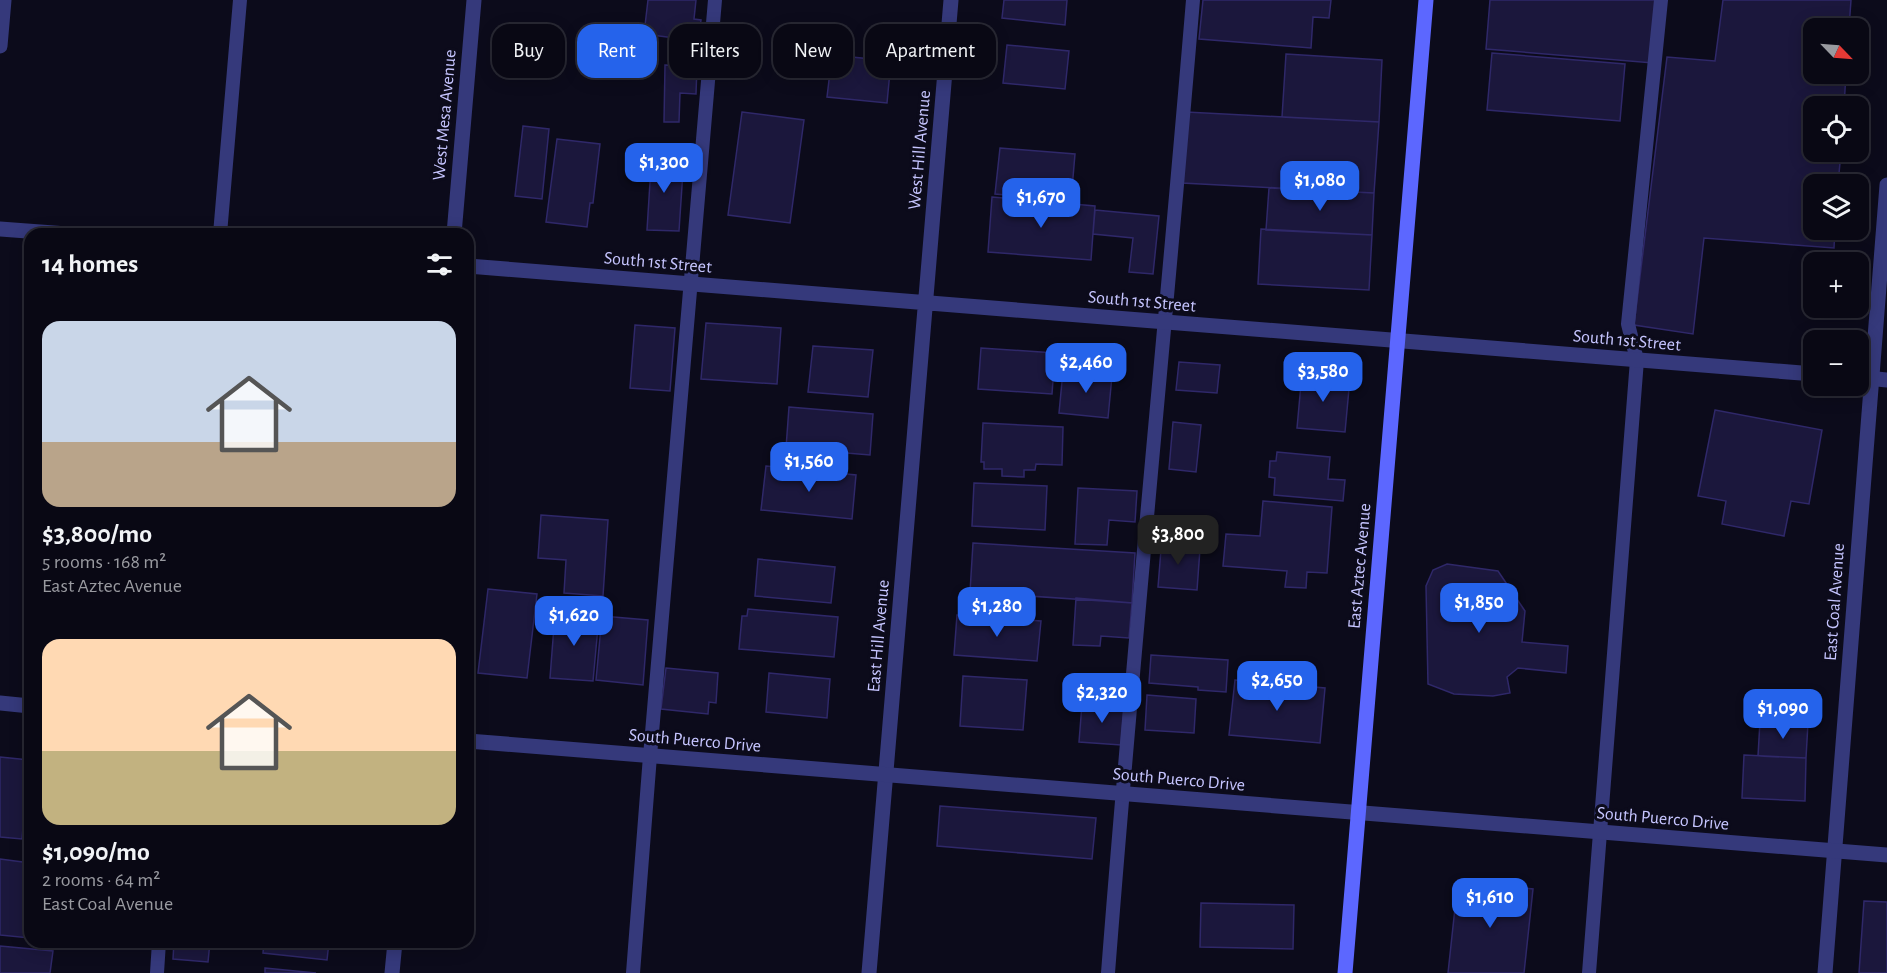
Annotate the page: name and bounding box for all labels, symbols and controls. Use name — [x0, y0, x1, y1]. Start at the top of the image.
north arrow — [1803, 18, 1869, 84]
map controls — [1803, 18, 1869, 396]
chip: Buy — [492, 24, 565, 78]
chip: Rent — [577, 24, 657, 78]
chip: Filters — [669, 24, 761, 78]
chip: New — [773, 24, 853, 78]
chip: Apartment — [865, 24, 996, 78]
street label: West Mesa Avenue — [430, 49, 460, 181]
street label: West Hill Avenue — [906, 90, 934, 211]
button: locate — [1803, 96, 1869, 162]
pin: $1,300 — [615, 143, 713, 194]
text: $1,300 — [639, 152, 689, 172]
pin: $1,080 — [1271, 161, 1369, 212]
text: $1,080 — [1294, 170, 1346, 190]
button: layers — [1803, 174, 1869, 240]
pin: $1,670 — [992, 178, 1090, 229]
text: $1,670 — [1016, 187, 1066, 207]
icon: filters — [423, 248, 456, 281]
street label: South 1st Street — [603, 249, 713, 277]
text: 14 homes — [42, 251, 138, 277]
button: + — [1803, 252, 1869, 318]
street label: South 1st Street — [1087, 288, 1197, 316]
street label: South 1st Street — [1572, 327, 1682, 355]
button: − — [1803, 330, 1869, 396]
pin: $2,460 — [1037, 343, 1135, 394]
text: $2,460 — [1059, 352, 1113, 372]
pin: $3,580 — [1274, 352, 1372, 403]
icon: home — [195, 360, 303, 468]
text: $3,580 — [1297, 361, 1349, 381]
pin: $1,560 — [760, 442, 858, 493]
text: $1,560 — [784, 451, 834, 471]
street label: East Aztec Avenue — [1346, 503, 1374, 630]
pin: $3,800 — [1129, 515, 1227, 566]
text: $3,800/mo — [42, 521, 152, 547]
text: $3,800 — [1152, 524, 1204, 544]
street label: East Coal Avenue — [1822, 543, 1848, 662]
text: 5 rooms · 168 m² — [42, 552, 166, 572]
text: East Aztec Avenue — [42, 576, 182, 596]
street label: East Hill Avenue — [865, 579, 893, 693]
pin: $1,850 — [1430, 583, 1528, 634]
pin: $1,280 — [948, 587, 1046, 638]
text: $1,850 — [1454, 592, 1504, 612]
pin: $1,620 — [525, 596, 623, 647]
text: $1,280 — [972, 596, 1022, 616]
text: $1,620 — [549, 605, 599, 625]
pin: $2,650 — [1228, 661, 1326, 712]
text: $2,650 — [1251, 670, 1303, 690]
pin: $2,320 — [1053, 673, 1151, 724]
icon: home — [195, 678, 303, 786]
text: $2,320 — [1076, 682, 1128, 702]
pin: $1,090 — [1734, 689, 1832, 740]
text: $1,090 — [1757, 698, 1809, 718]
street label: South Puerco Drive — [628, 726, 762, 756]
street label: South Puerco Drive — [1112, 765, 1246, 795]
street label: South Puerco Drive — [1596, 804, 1730, 834]
text: $1,090/mo — [42, 839, 150, 865]
text: 2 rooms · 64 m² — [42, 870, 160, 890]
pin: $1,610 — [1441, 878, 1539, 929]
text: $1,610 — [1466, 887, 1514, 907]
text: East Coal Avenue — [42, 894, 173, 914]

